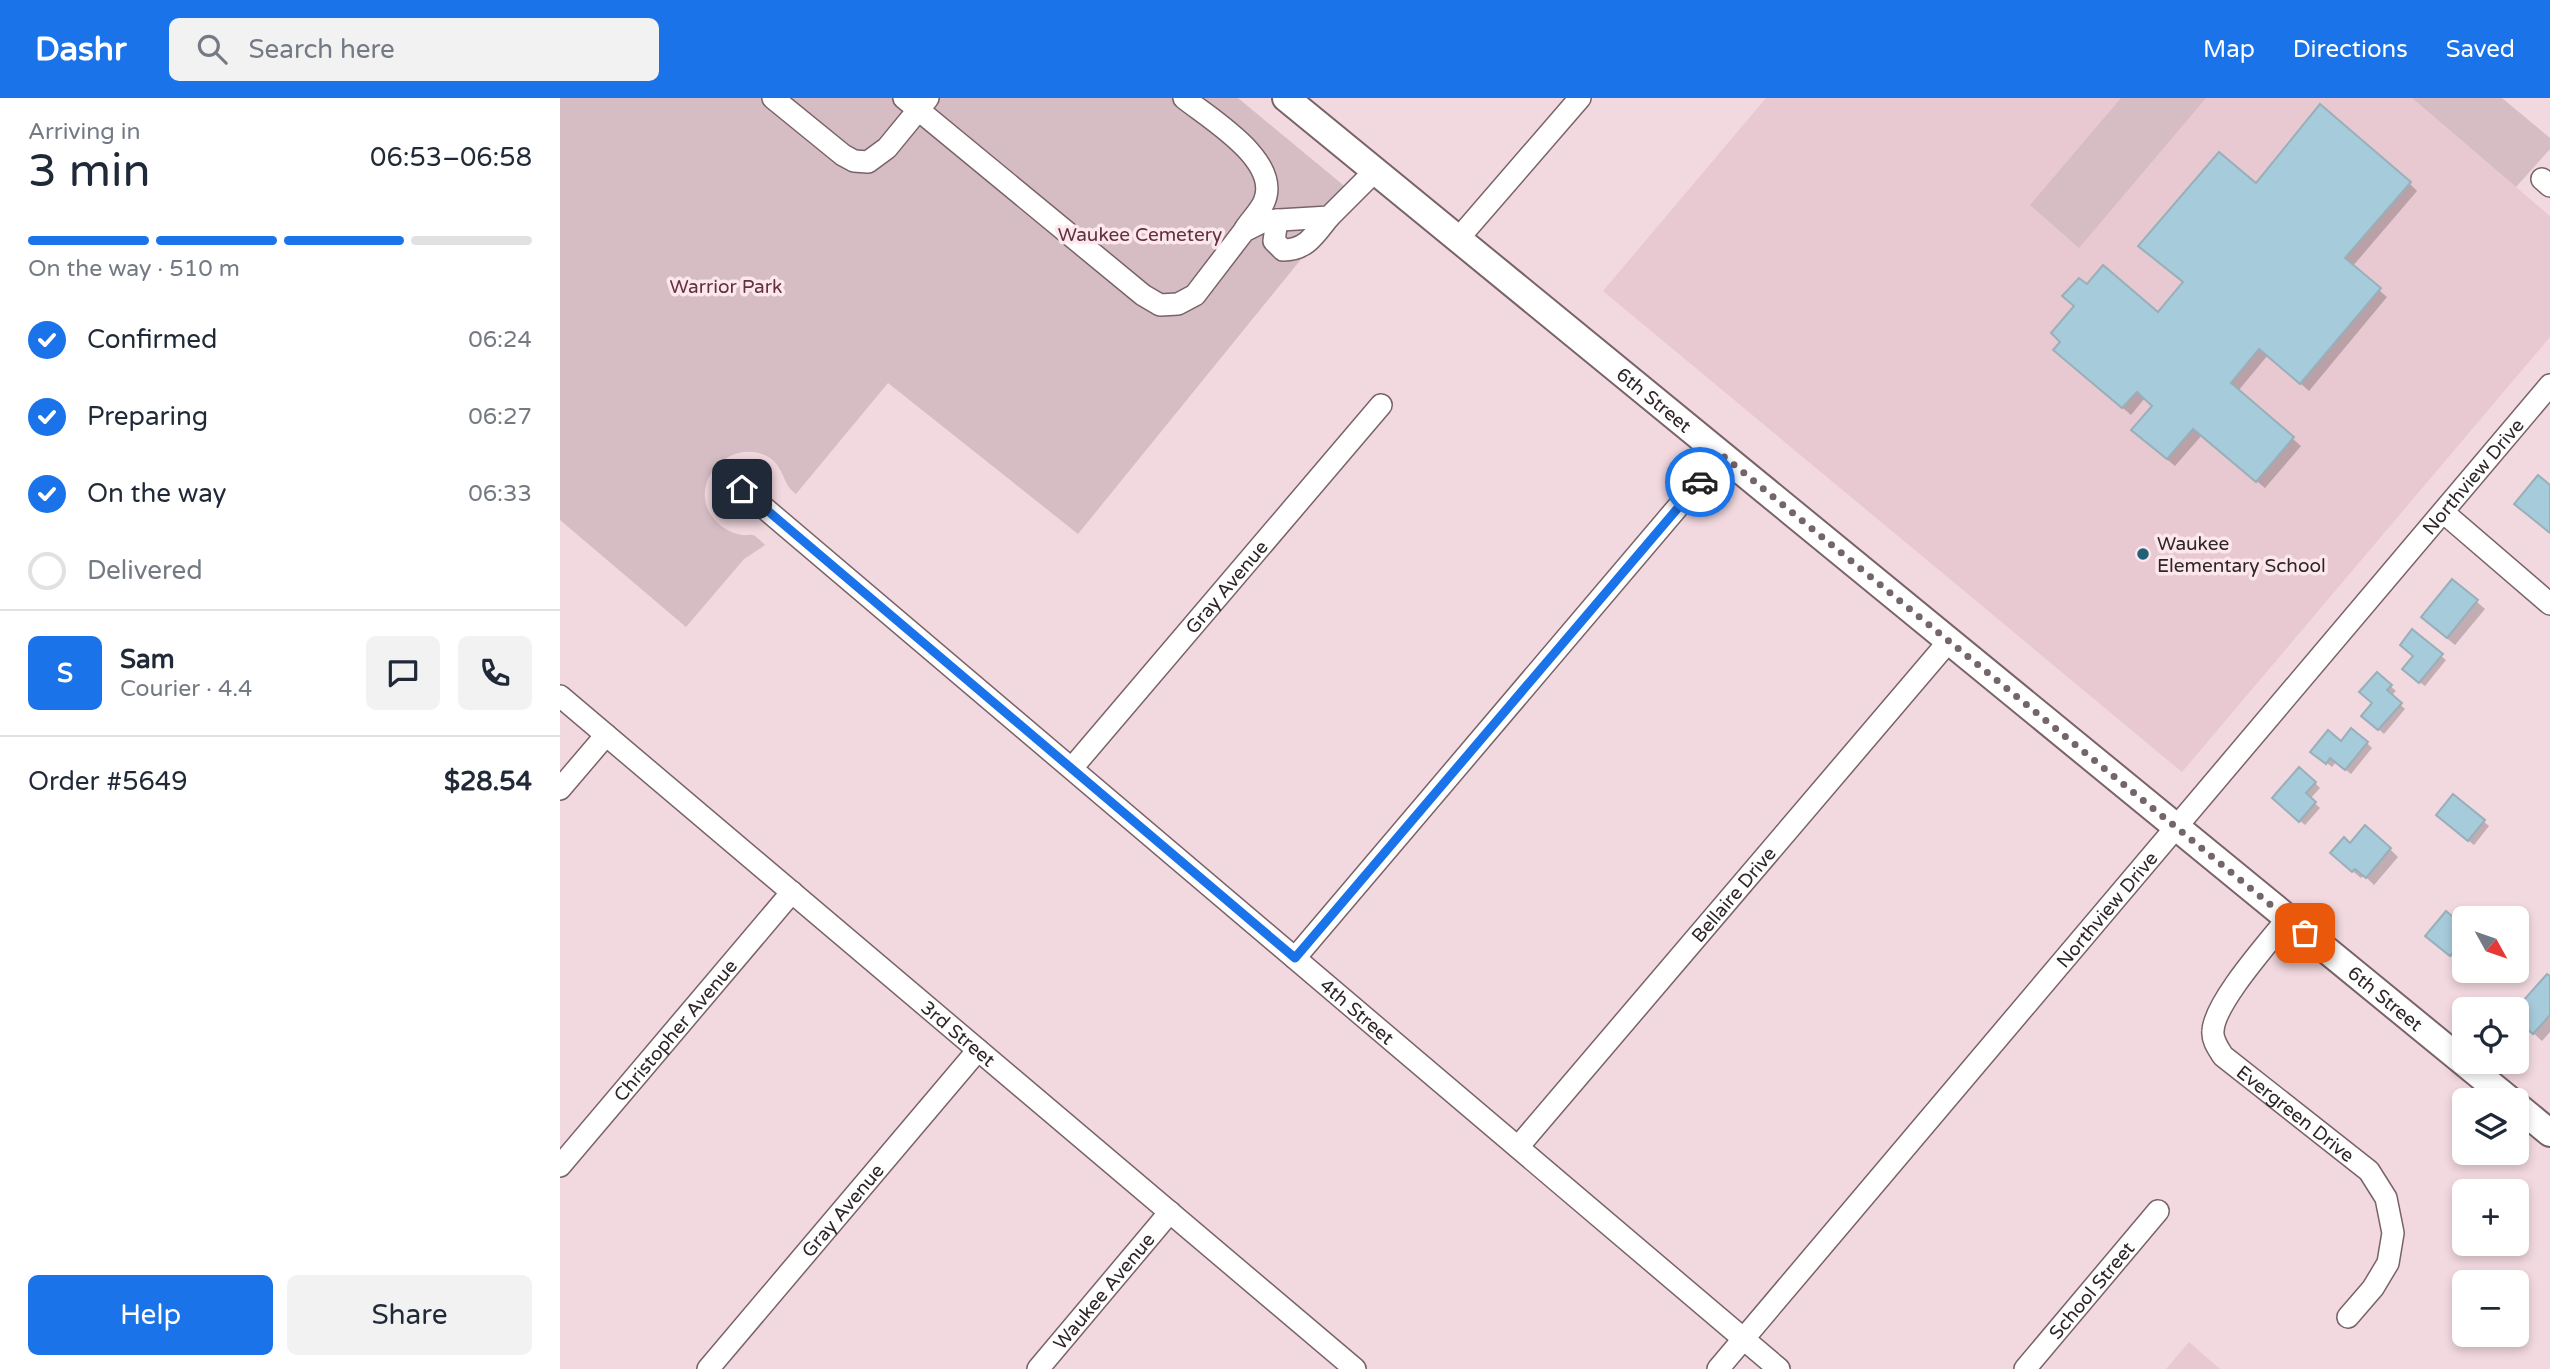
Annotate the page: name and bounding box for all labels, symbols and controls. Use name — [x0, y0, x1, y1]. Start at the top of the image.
search box — [169, 18, 659, 81]
text: Dashr — [35, 30, 127, 69]
icon: search — [193, 30, 231, 68]
text: Search here — [249, 34, 395, 65]
text: Map — [2203, 35, 2255, 64]
text: Directions — [2293, 35, 2408, 64]
text: Saved — [2446, 35, 2515, 64]
text: Arriving in — [28, 118, 141, 146]
text: 06:53–06:58 — [370, 142, 532, 173]
text: 3 min — [28, 144, 151, 199]
park label: Waukee Cemetery — [1058, 224, 1222, 246]
text: On the way · 510 m — [28, 255, 240, 283]
park label: Warrior Park — [670, 276, 782, 298]
icon: check — [28, 321, 66, 359]
text: Confirmed — [87, 324, 217, 355]
text: 06:24 — [468, 326, 532, 354]
street label: 6th Street — [1612, 363, 1695, 437]
icon: check — [28, 398, 66, 436]
text: Preparing — [87, 401, 208, 432]
text: 06:27 — [468, 403, 532, 431]
street label: Northview Drive — [2418, 415, 2529, 539]
courier — [1665, 447, 1735, 517]
pin — [712, 459, 772, 519]
icon: car — [1681, 463, 1719, 501]
icon: home — [723, 470, 761, 508]
icon: check — [28, 475, 66, 513]
text: On the way — [87, 478, 227, 509]
text: 06:33 — [468, 480, 532, 508]
place label: Waukee Elementary School — [2157, 533, 2326, 577]
street label: Gray Avenue — [1181, 536, 1273, 638]
marker: Waukee Elementary School — [2135, 546, 2151, 562]
text: Delivered — [87, 555, 203, 586]
button: chat — [366, 636, 440, 710]
button: phone — [458, 636, 532, 710]
text: Sam — [120, 644, 175, 675]
text: S — [57, 658, 73, 689]
text: Courier · 4.4 — [120, 675, 252, 703]
text: Order #5649 — [28, 766, 188, 797]
text: $28.54 — [444, 766, 532, 797]
street label: Bellaire Drive — [1687, 843, 1781, 947]
street label: Northview Drive — [2052, 848, 2163, 972]
pin — [2275, 903, 2335, 963]
north arrow — [2452, 906, 2529, 984]
map controls — [2452, 906, 2529, 1347]
icon: bag — [2286, 914, 2324, 952]
street label: Christopher Avenue — [609, 955, 742, 1106]
street label: 6th Street — [2343, 962, 2427, 1036]
street label: 4th Street — [1315, 974, 1398, 1049]
street label: 3rd Street — [916, 996, 999, 1072]
button: locate — [2452, 997, 2529, 1074]
street label: Evergreen Drive — [2232, 1061, 2358, 1167]
button: layers — [2452, 1088, 2529, 1165]
street label: Gray Avenue — [797, 1160, 889, 1262]
button: + — [2452, 1179, 2529, 1256]
street label: Waukee Avenue — [1049, 1229, 1160, 1354]
street label: School Street — [2045, 1238, 2139, 1344]
button: − — [2452, 1270, 2529, 1347]
button: Help — [28, 1275, 273, 1355]
button: Share — [287, 1275, 532, 1355]

